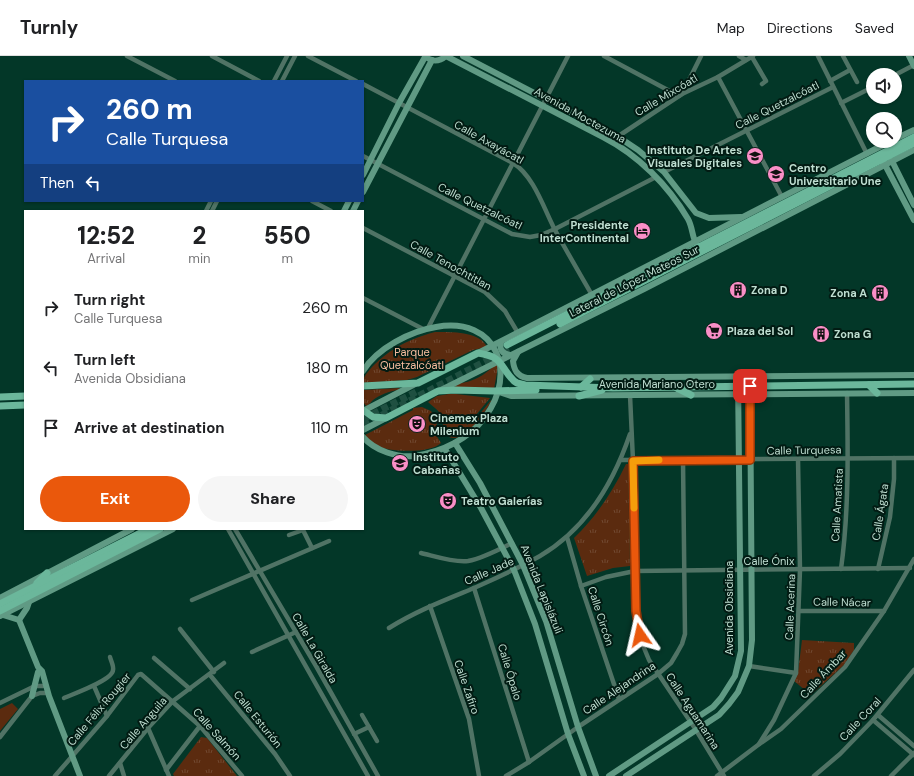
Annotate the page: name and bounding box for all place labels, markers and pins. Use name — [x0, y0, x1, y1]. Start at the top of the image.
place label: Instituto De Artes Visuales Digitales — [647, 143, 742, 170]
school or university icon: Instituto De Artes Visuales Digitales — [745, 146, 765, 166]
place label: Centro Universitario Une — [789, 161, 882, 188]
school or university icon: Centro Universitario Une — [766, 164, 786, 184]
place label: Presidente InterContinental — [540, 218, 629, 245]
hotel icon: Presidente InterContinental — [632, 221, 652, 241]
building icon: Zona D — [728, 280, 748, 300]
place label: Zona D — [751, 283, 788, 297]
building icon: Zona A — [870, 283, 890, 303]
place label: Zona A — [830, 286, 867, 300]
supermarket icon: Plaza del Sol — [704, 321, 724, 341]
place label: Plaza del Sol — [727, 324, 793, 338]
building icon: Zona G — [811, 324, 831, 344]
place label: Zona G — [834, 327, 871, 341]
pin — [733, 369, 767, 403]
place label: Cinemex Plaza Milenium — [430, 411, 508, 438]
theatre icon: Cinemex Plaza Milenium — [407, 414, 427, 434]
place label: Instituto Cabañas — [413, 450, 460, 477]
school or university icon: Instituto Cabañas — [390, 453, 410, 473]
theatre icon: Teatro Galerías — [438, 491, 458, 511]
place label: Teatro Galerías — [461, 494, 542, 508]

